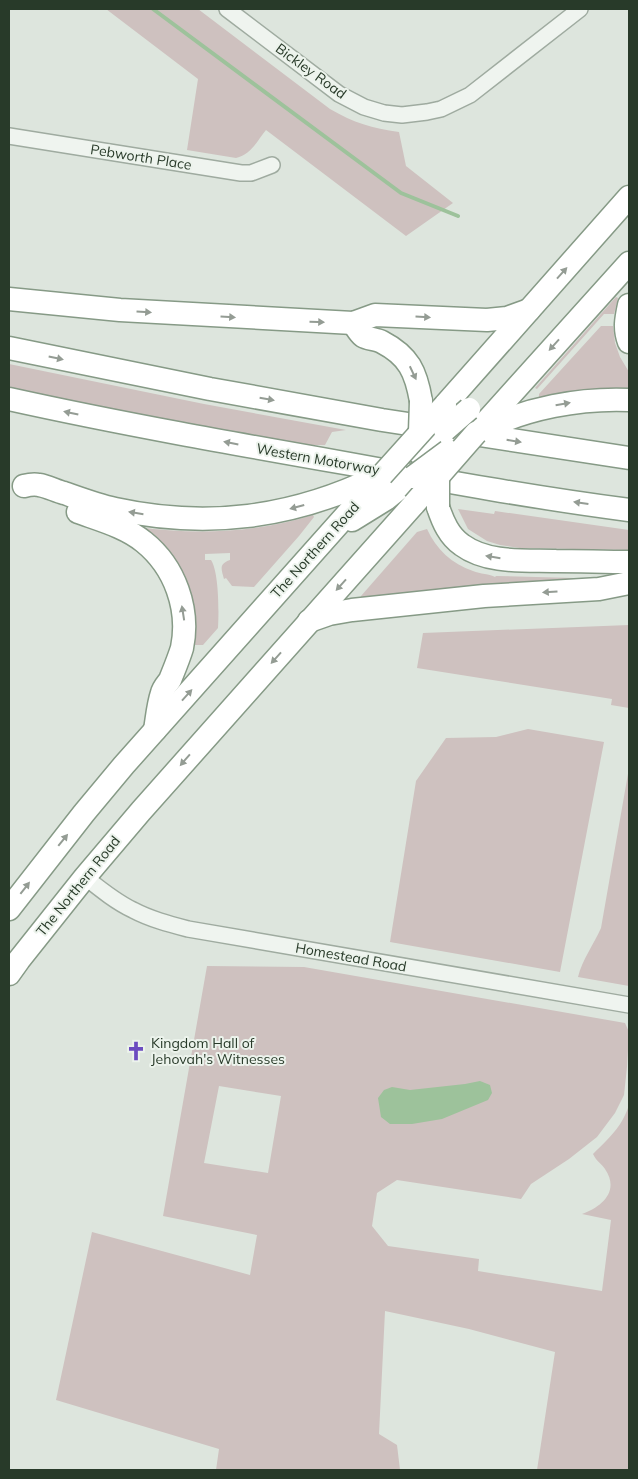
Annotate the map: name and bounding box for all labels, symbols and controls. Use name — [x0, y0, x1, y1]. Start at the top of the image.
street label: Bickley Road — [272, 39, 350, 103]
street label: Pebworth Place — [89, 140, 193, 174]
one-way arrow — [556, 267, 567, 280]
one-way arrow — [137, 308, 153, 316]
one-way arrow — [220, 314, 236, 322]
one-way arrow — [415, 314, 431, 322]
one-way arrow — [310, 318, 326, 326]
one-way arrow — [548, 339, 560, 351]
one-way arrow — [49, 354, 64, 362]
one-way arrow — [410, 366, 418, 380]
one-way arrow — [260, 396, 276, 404]
one-way arrow — [555, 400, 571, 408]
one-way arrow — [64, 409, 79, 417]
one-way arrow — [506, 437, 522, 445]
one-way arrow — [223, 439, 239, 447]
street label: Western Motorway — [255, 439, 382, 479]
street label: The Northern Road — [267, 498, 363, 602]
one-way arrow — [573, 498, 589, 506]
one-way arrow — [290, 503, 305, 511]
one-way arrow — [128, 508, 144, 516]
one-way arrow — [485, 553, 501, 561]
one-way arrow — [335, 579, 347, 591]
one-way arrow — [542, 588, 558, 596]
one-way arrow — [178, 605, 186, 621]
one-way arrow — [270, 652, 282, 664]
one-way arrow — [181, 689, 193, 701]
one-way arrow — [180, 754, 191, 766]
street label: The Northern Road — [32, 832, 124, 940]
one-way arrow — [57, 834, 68, 847]
one-way arrow — [20, 881, 30, 895]
street label: Homestead Road — [294, 938, 408, 976]
place label: Kingdom Hall of Jehovah's Witnesses — [151, 1034, 285, 1068]
church icon: Kingdom Hall of Jehovah's Witnesses — [125, 1040, 147, 1062]

